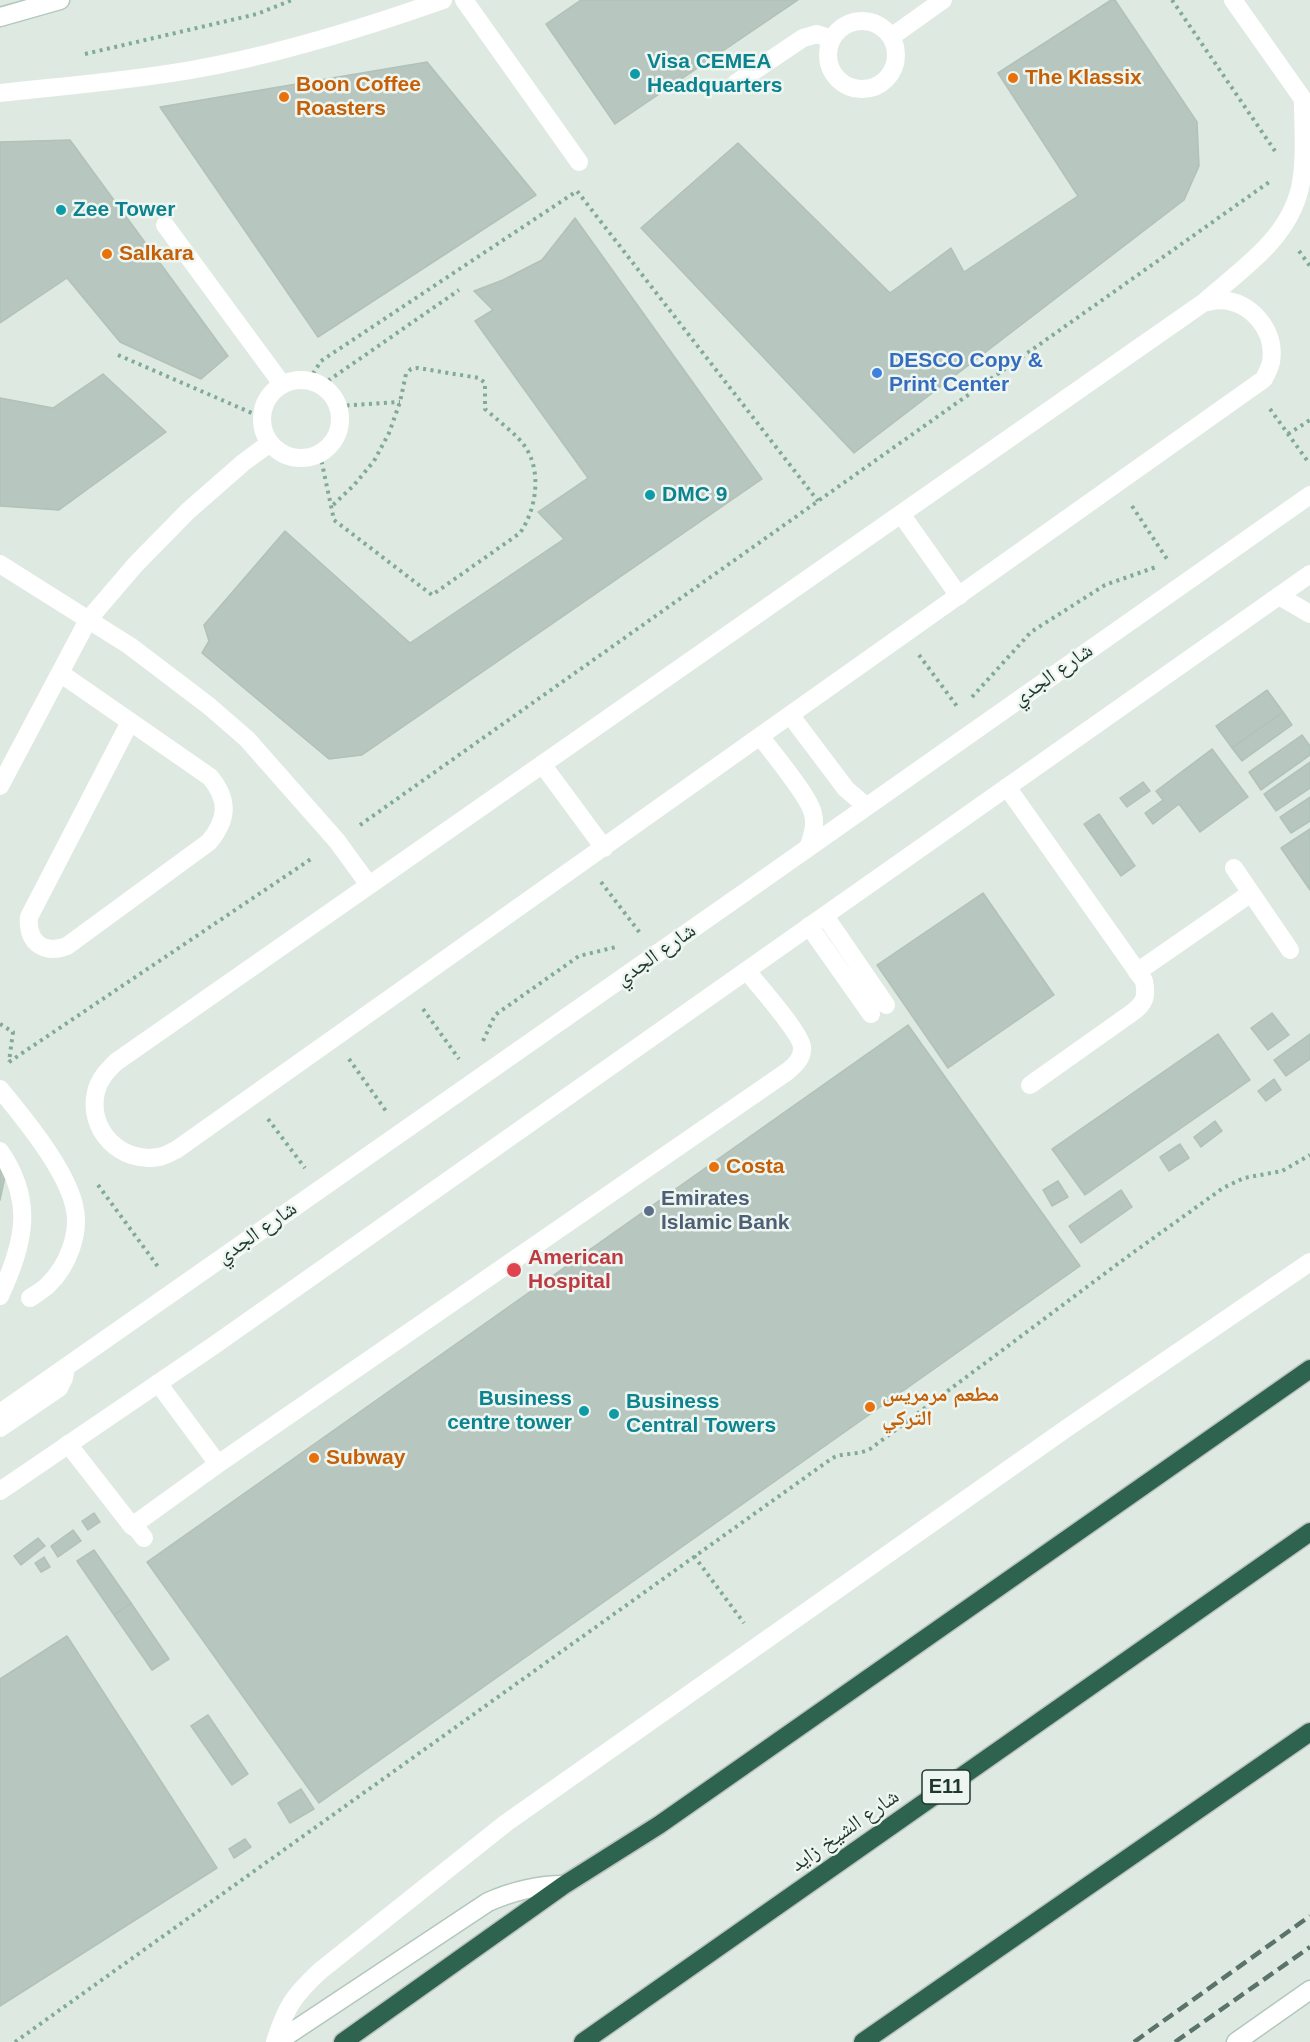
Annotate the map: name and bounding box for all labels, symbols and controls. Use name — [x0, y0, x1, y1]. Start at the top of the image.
place label: Visa CEMEA Headquarters — [647, 49, 782, 99]
place label: The Klassix — [1025, 65, 1142, 91]
marker: Visa CEMEA Headquarters — [628, 67, 642, 81]
marker: The Klassix — [1006, 71, 1020, 85]
place label: Boon Coffee Roasters — [296, 72, 421, 122]
marker: Boon Coffee Roasters — [277, 90, 291, 104]
place label: Zee Tower — [73, 197, 175, 223]
marker: Zee Tower — [54, 203, 68, 217]
place label: Salkara — [119, 241, 194, 267]
marker: Salkara — [100, 247, 114, 261]
place label: DESCO Copy & Print Center — [889, 348, 1043, 398]
marker: DESCO Copy & Print Center — [870, 366, 884, 380]
place label: DMC 9 — [662, 482, 727, 508]
marker: DMC 9 — [643, 488, 657, 502]
street label: شارع الجدي — [1008, 638, 1098, 712]
street label: شارع الجدي — [611, 918, 701, 992]
place label: Costa — [726, 1154, 784, 1180]
marker: Costa — [707, 1160, 721, 1174]
place label: Emirates Islamic Bank — [661, 1186, 789, 1236]
street label: شارع الجدي — [212, 1196, 302, 1270]
marker: Emirates Islamic Bank — [642, 1204, 656, 1218]
place label: American Hospital — [528, 1245, 624, 1295]
marker: American Hospital — [505, 1261, 523, 1279]
place label: مطعم مرمريس التركي — [882, 1382, 999, 1432]
place label: Business centre tower — [447, 1386, 572, 1436]
place label: Business Central Towers — [626, 1389, 776, 1439]
marker: مطعم مرمريس التركي — [863, 1400, 877, 1414]
marker: Business centre tower — [577, 1404, 591, 1418]
marker: Business Central Towers — [607, 1407, 621, 1421]
place label: Subway — [326, 1445, 405, 1471]
marker: Subway — [307, 1451, 321, 1465]
road number: E11 — [922, 1770, 970, 1804]
street label: شارع الشيخ زايد — [786, 1784, 904, 1878]

